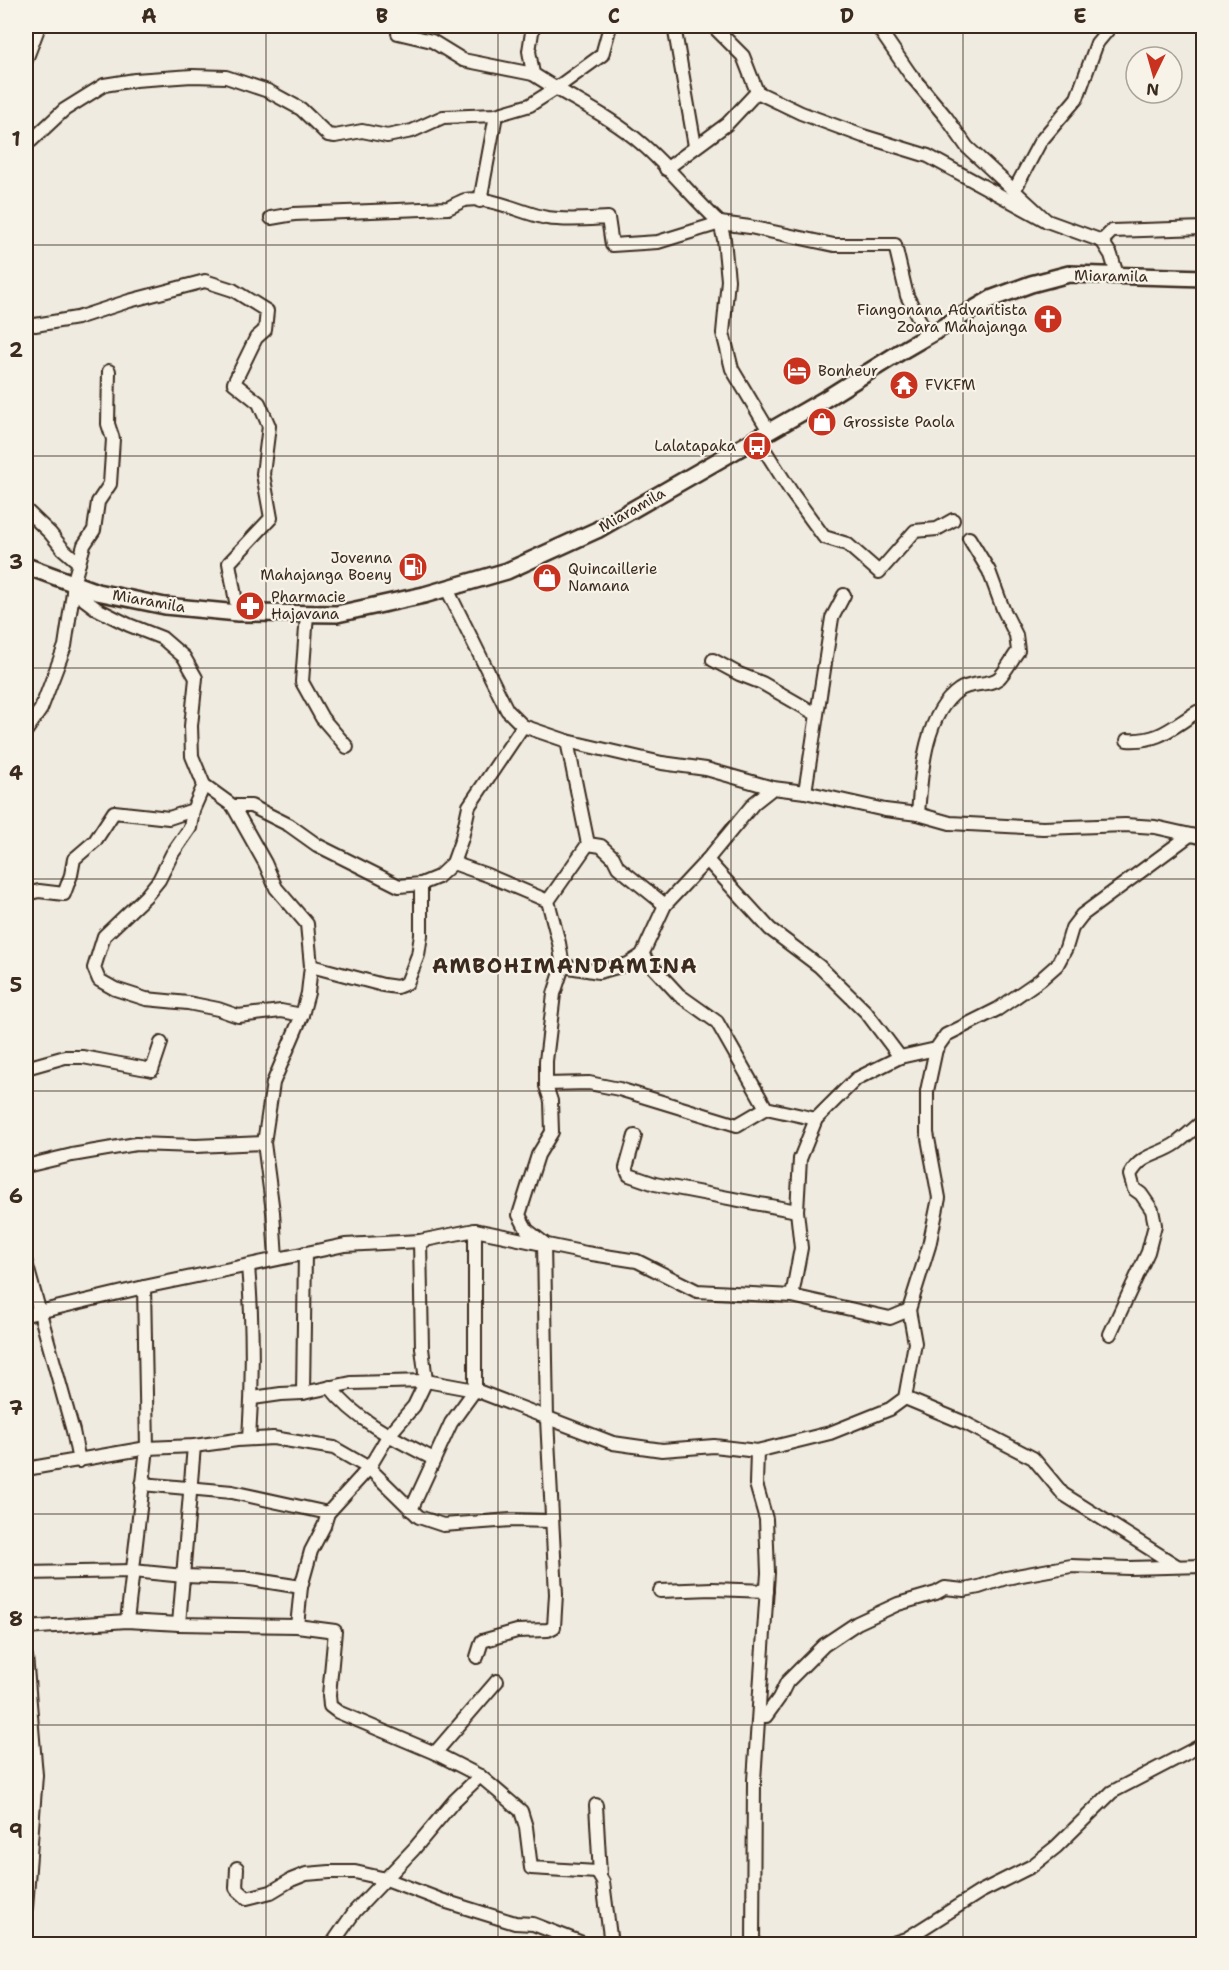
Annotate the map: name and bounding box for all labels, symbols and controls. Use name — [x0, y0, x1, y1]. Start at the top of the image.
text: A — [141, 3, 157, 29]
text: B — [376, 3, 388, 29]
text: C — [608, 3, 620, 29]
text: D — [840, 3, 854, 29]
text: E — [1073, 3, 1087, 29]
north arrow — [1124, 45, 1184, 105]
text: N — [1146, 78, 1160, 100]
text: 1 — [11, 126, 21, 152]
street label: Miaramila — [1074, 265, 1149, 287]
place label: Fiangonana Advantista Zoara Mahajanga — [857, 300, 1028, 337]
church icon: Fiangonana Advantista Zoara Mahajanga — [1032, 303, 1064, 335]
text: 2 — [9, 337, 23, 363]
hotel icon: Bonheur — [781, 355, 813, 387]
place label: Bonheur — [818, 361, 878, 381]
temple icon: FVKFM — [888, 369, 920, 401]
place label: FVKFM — [925, 375, 976, 395]
shop icon: Grossiste Paola — [806, 406, 838, 438]
place label: Grossiste Paola — [843, 412, 955, 432]
bus stop icon: Lalatapaka — [741, 430, 773, 462]
place label: Lalatapaka — [654, 436, 737, 456]
street label: Miaramila — [595, 483, 669, 537]
place label: Jovenna Mahajanga Boeny — [260, 548, 393, 585]
text: 3 — [9, 549, 23, 575]
fuel station icon: Jovenna Mahajanga Boeny — [397, 551, 429, 583]
place label: Quincaillerie Namana — [568, 559, 657, 596]
shop icon: Quincaillerie Namana — [531, 562, 563, 594]
street label: Miaramila — [111, 585, 188, 617]
place label: Pharmacie Hajavana — [271, 587, 346, 624]
pharmacy icon: Pharmacie Hajavana — [234, 590, 266, 622]
text: 4 — [9, 760, 23, 786]
district label: AMBOHIMANDAMINA — [432, 952, 698, 980]
text: 5 — [10, 972, 22, 998]
text: 6 — [9, 1183, 23, 1209]
text: 7 — [9, 1395, 23, 1421]
text: 8 — [9, 1606, 23, 1632]
text: 9 — [9, 1818, 23, 1844]

